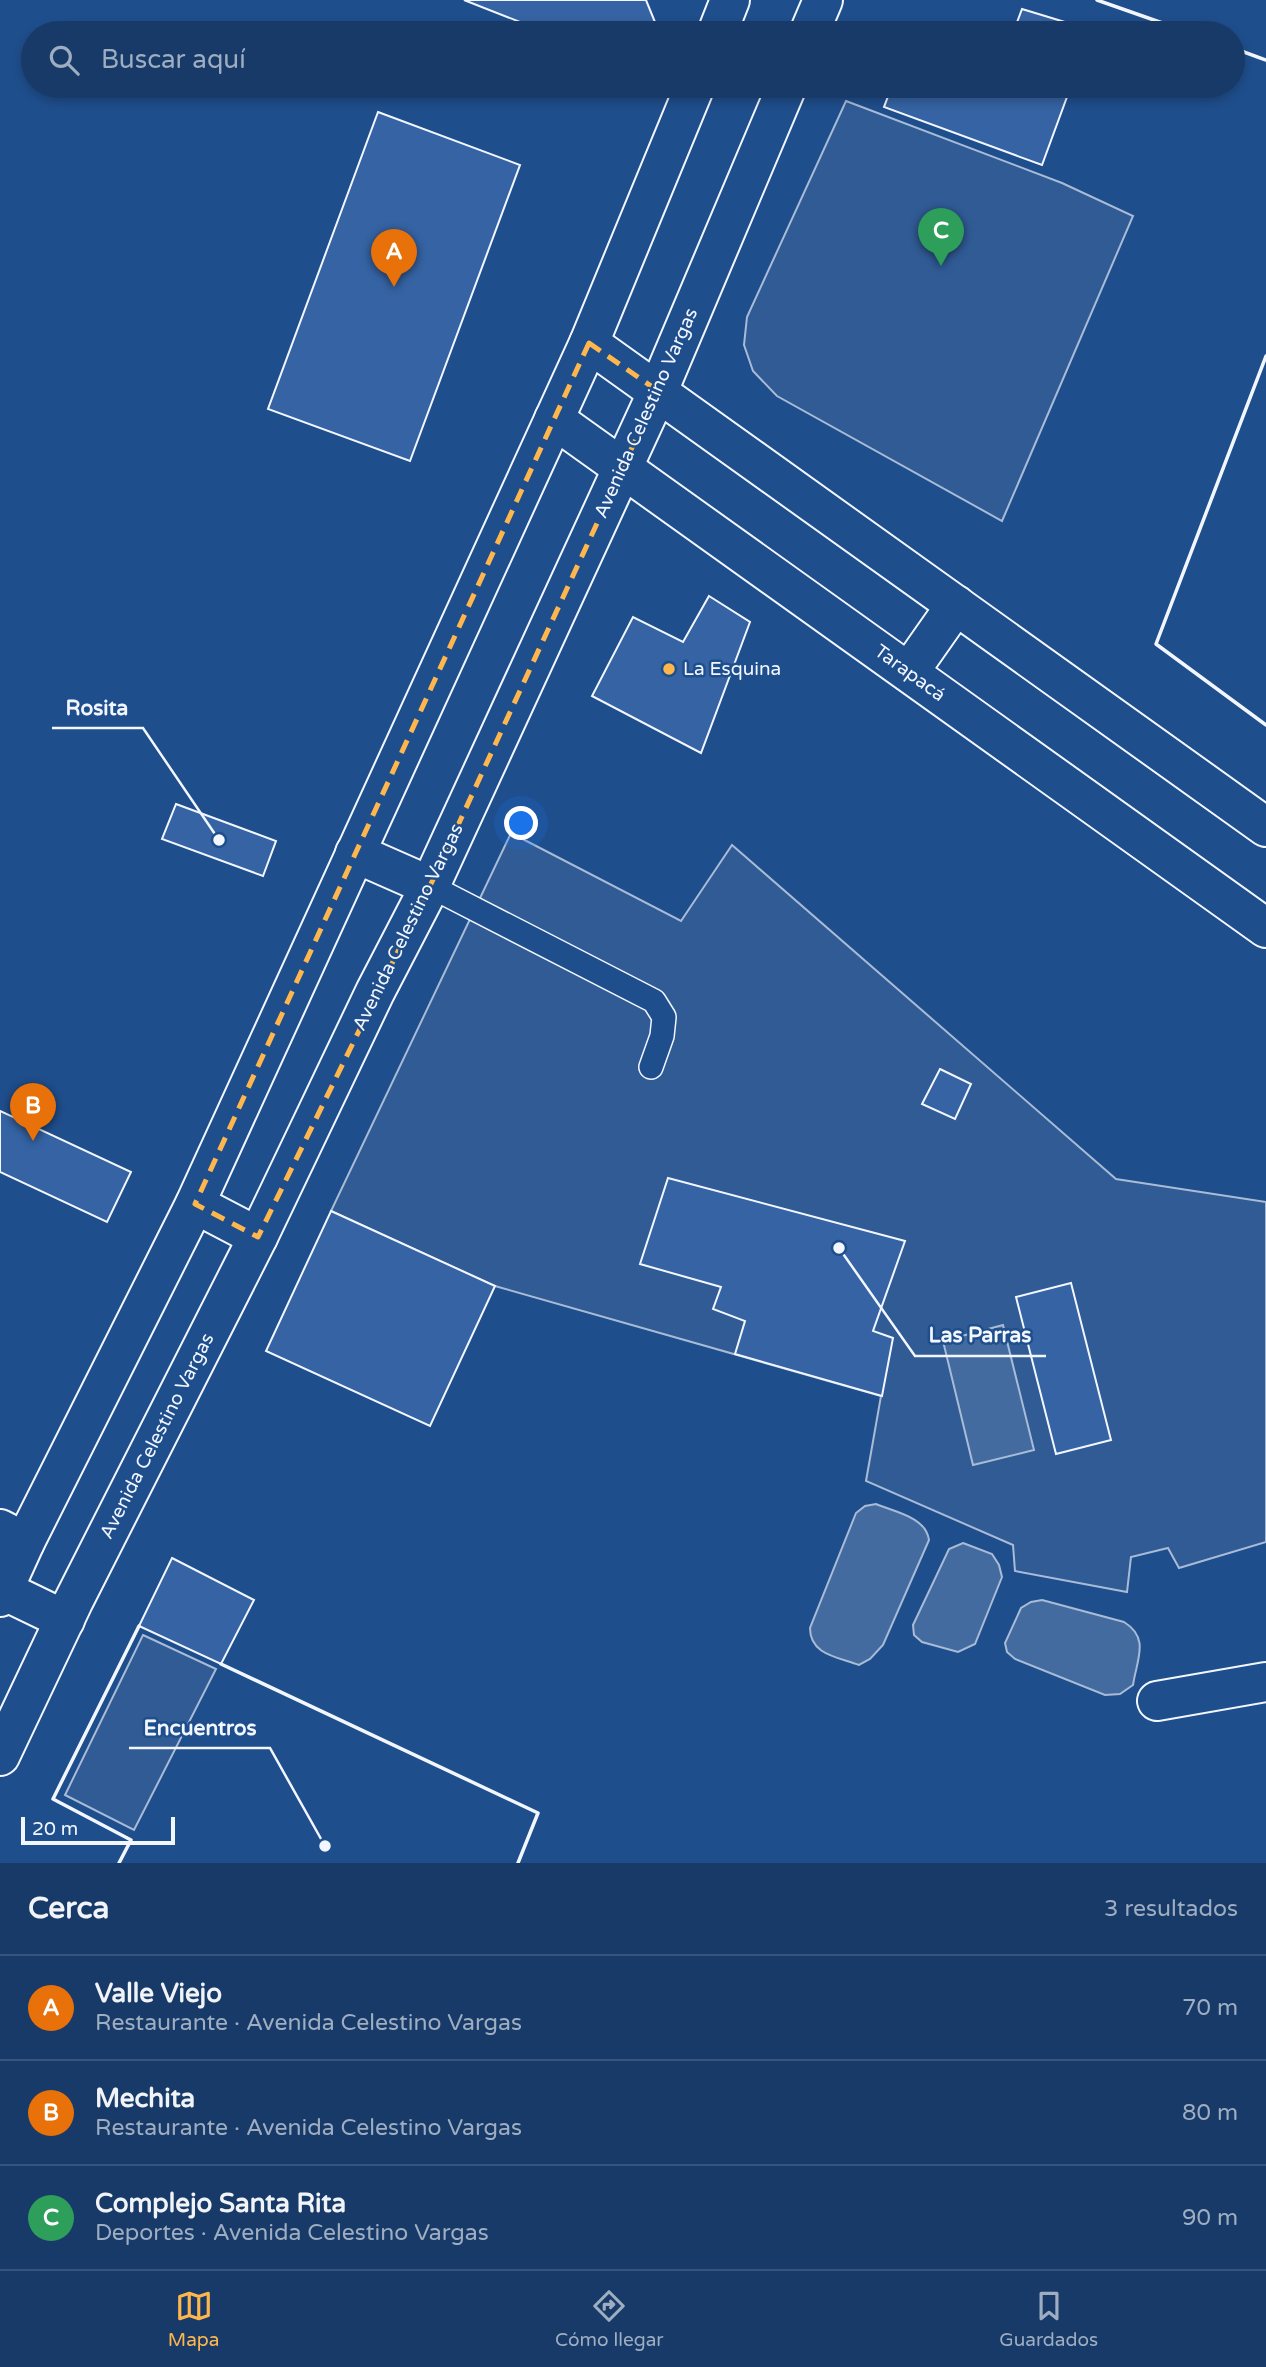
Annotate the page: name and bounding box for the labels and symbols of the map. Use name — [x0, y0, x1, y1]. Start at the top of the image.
pin: C — [918, 208, 964, 266]
pin: A — [371, 229, 417, 287]
street label: Avenida Celestino Vargas — [590, 304, 702, 522]
street label: Tarapacá — [870, 640, 950, 706]
place label: La Esquina — [683, 658, 781, 680]
marker: La Esquina — [661, 661, 677, 677]
callout: Rosita — [52, 686, 143, 728]
text: Rosita — [66, 696, 128, 721]
your location — [504, 806, 538, 840]
street label: Avenida Celestino Vargas — [348, 820, 468, 1034]
pin: B — [10, 1083, 56, 1141]
callout: Las Parras — [915, 1314, 1046, 1356]
text: Las Parras — [929, 1323, 1031, 1348]
street label: Avenida Celestino Vargas — [95, 1329, 219, 1543]
callout: Encuentros — [129, 1706, 270, 1748]
text: Encuentros — [143, 1716, 257, 1741]
scale bar — [21, 1814, 175, 1846]

